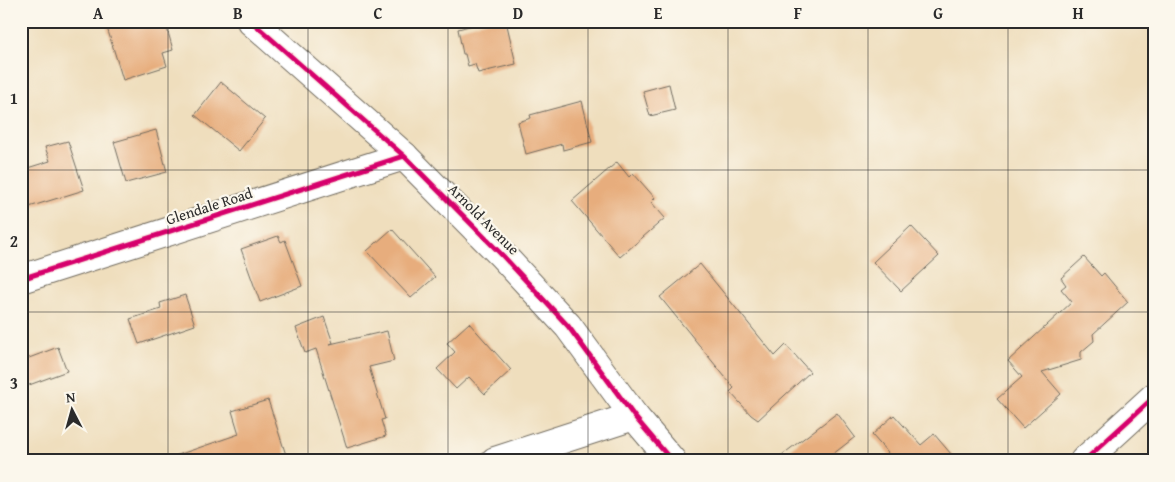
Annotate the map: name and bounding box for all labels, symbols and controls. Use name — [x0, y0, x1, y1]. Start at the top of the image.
text: A — [93, 1, 104, 25]
text: B — [233, 1, 243, 25]
text: C — [373, 1, 383, 25]
text: D — [513, 1, 523, 25]
text: E — [654, 1, 663, 25]
text: F — [794, 1, 802, 25]
text: G — [933, 1, 943, 25]
text: H — [1072, 1, 1084, 25]
text: 1 — [10, 86, 18, 110]
street label: Arnold Avenue — [444, 179, 524, 259]
street label: Glendale Road — [163, 182, 255, 230]
text: 2 — [10, 229, 18, 253]
text: 3 — [10, 371, 18, 395]
north arrow — [48, 384, 98, 434]
text: N — [65, 387, 77, 408]

